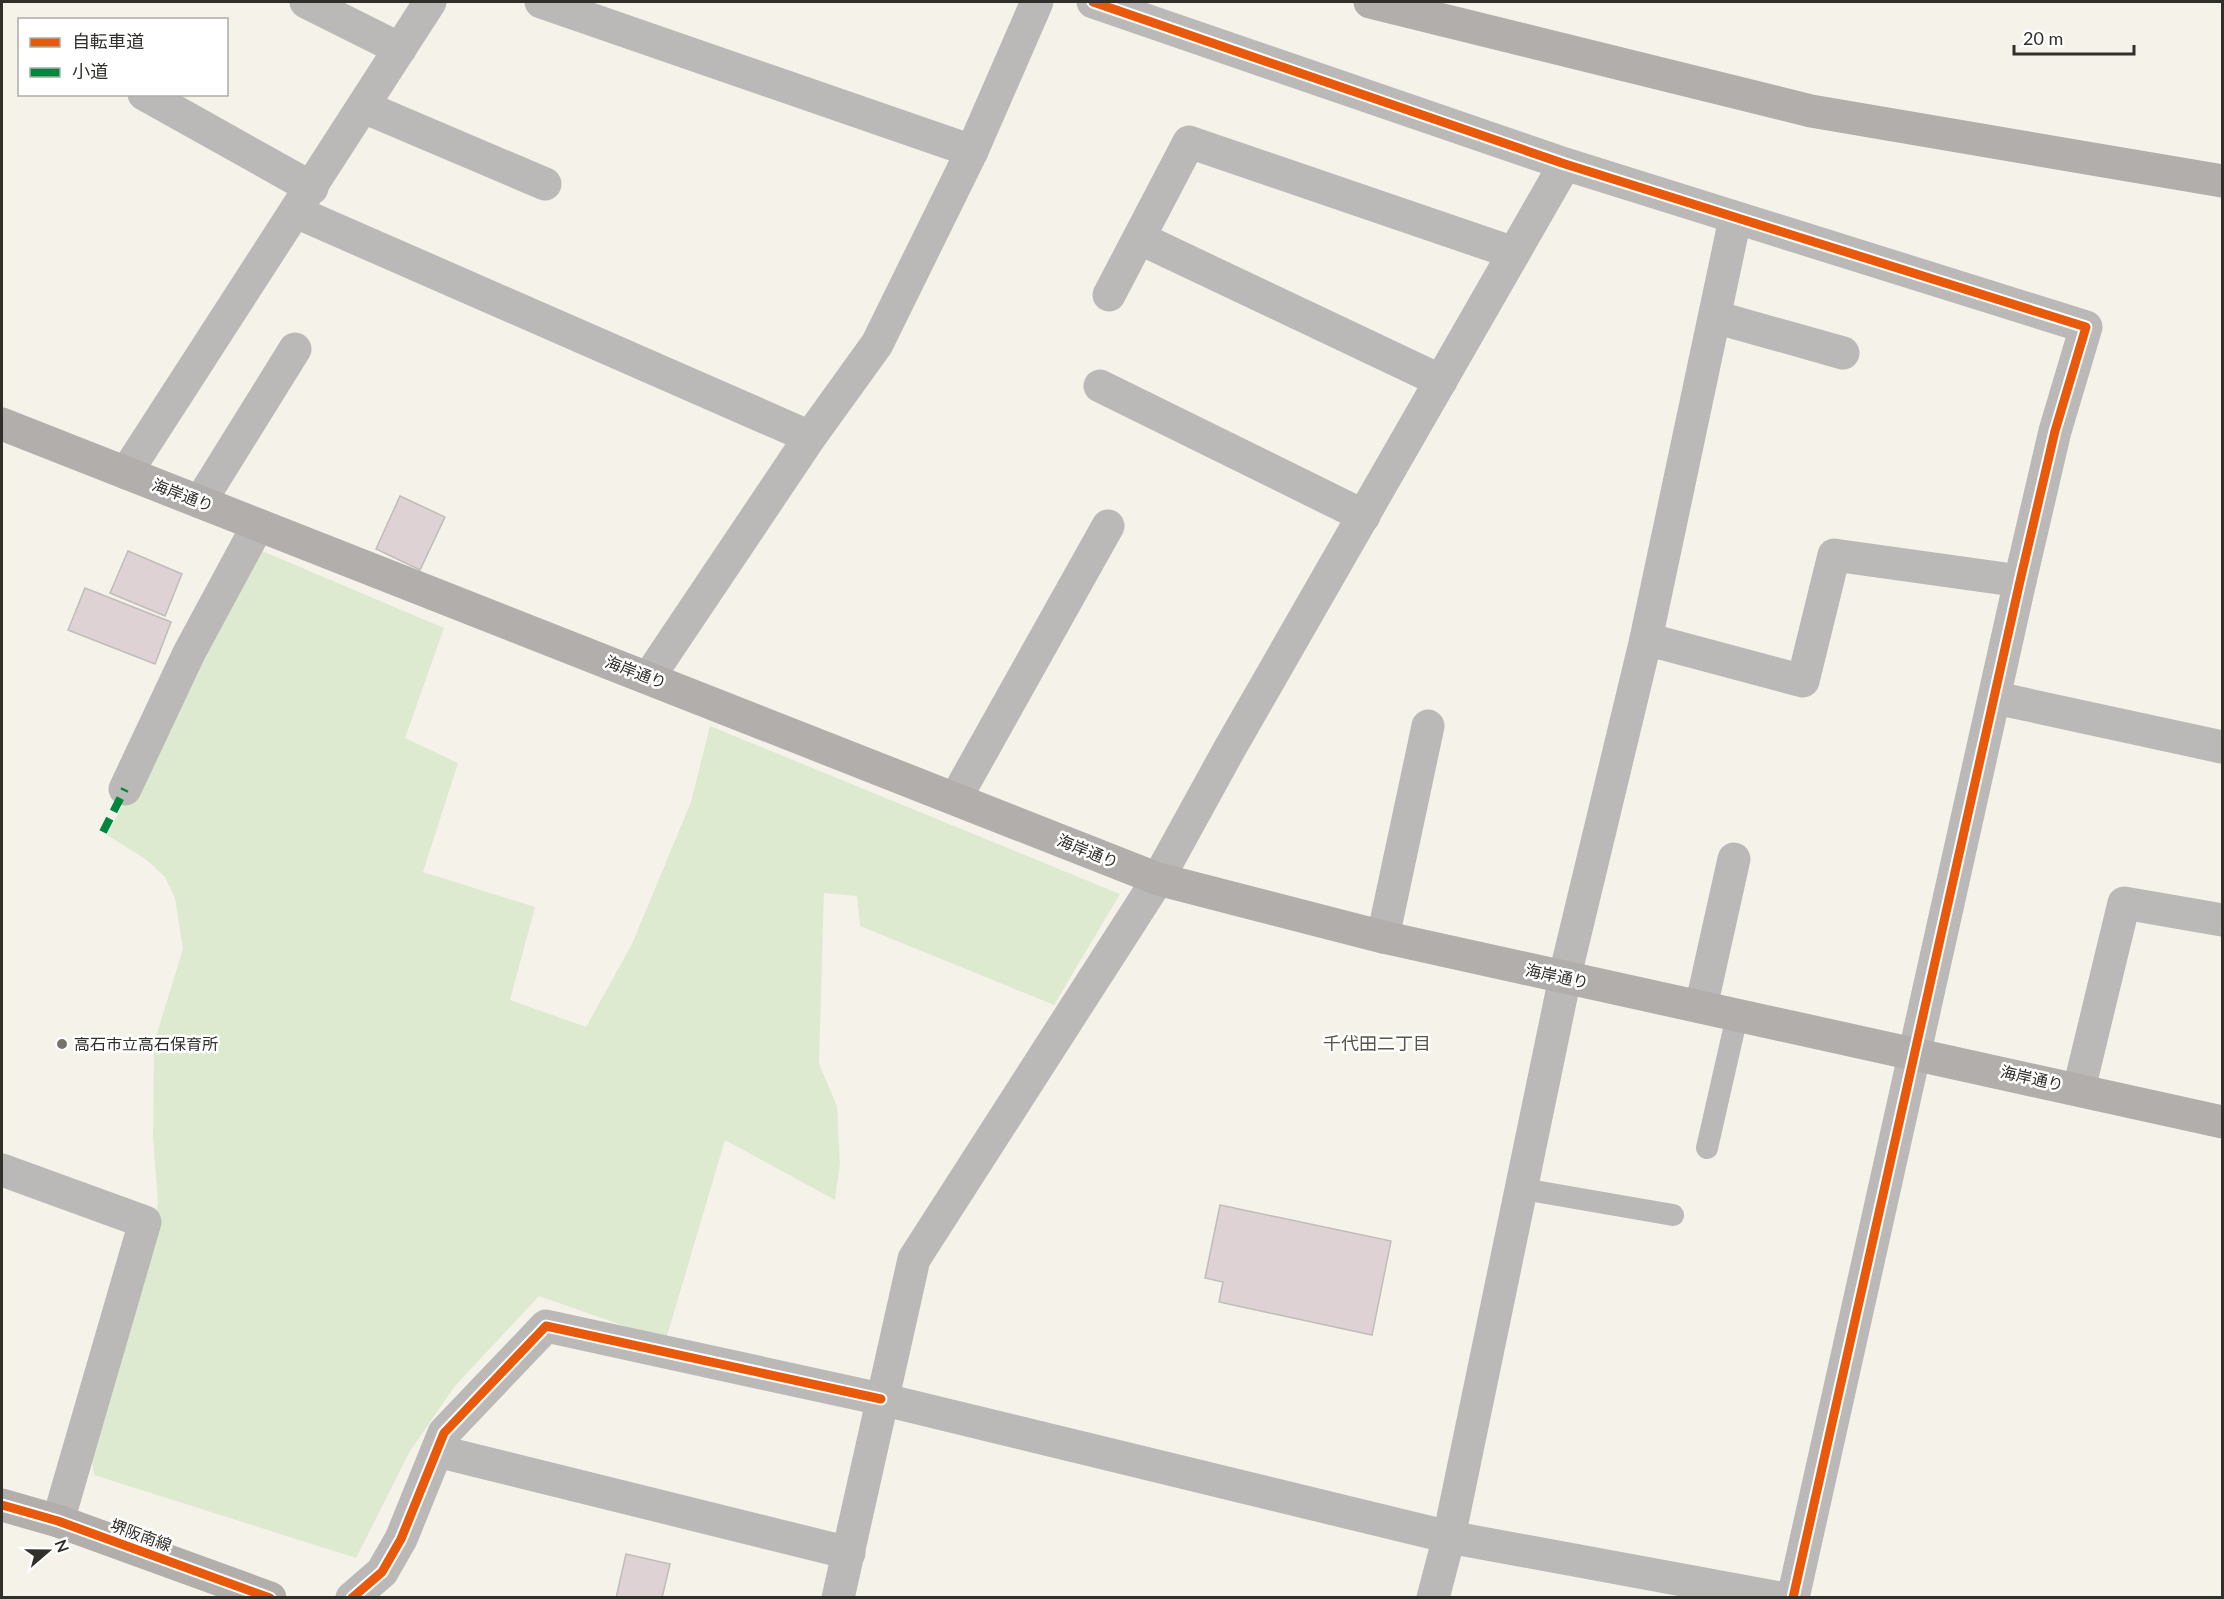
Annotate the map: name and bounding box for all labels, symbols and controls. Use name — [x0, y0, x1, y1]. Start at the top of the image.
legend — [18, 18, 228, 96]
scale bar — [2014, 18, 2134, 56]
text: 20 m — [2023, 27, 2063, 49]
text: 自転車道 — [72, 30, 144, 52]
text: 小道 — [72, 60, 108, 82]
street label: 海岸通り — [150, 474, 216, 515]
street label: 海岸通り — [603, 651, 669, 692]
street label: 海岸通り — [1055, 830, 1121, 871]
street label: 海岸通り — [1524, 960, 1590, 991]
district label: 千代田二丁目 — [1323, 1032, 1431, 1054]
place label: 高石市立高石保育所 — [74, 1034, 218, 1053]
marker: 高石市立高石保育所 — [55, 1037, 69, 1051]
street label: 海岸通り — [1999, 1061, 2065, 1094]
street label: 堺阪南線 — [108, 1515, 174, 1554]
north arrow — [18, 1521, 78, 1581]
text: N — [52, 1537, 74, 1555]

